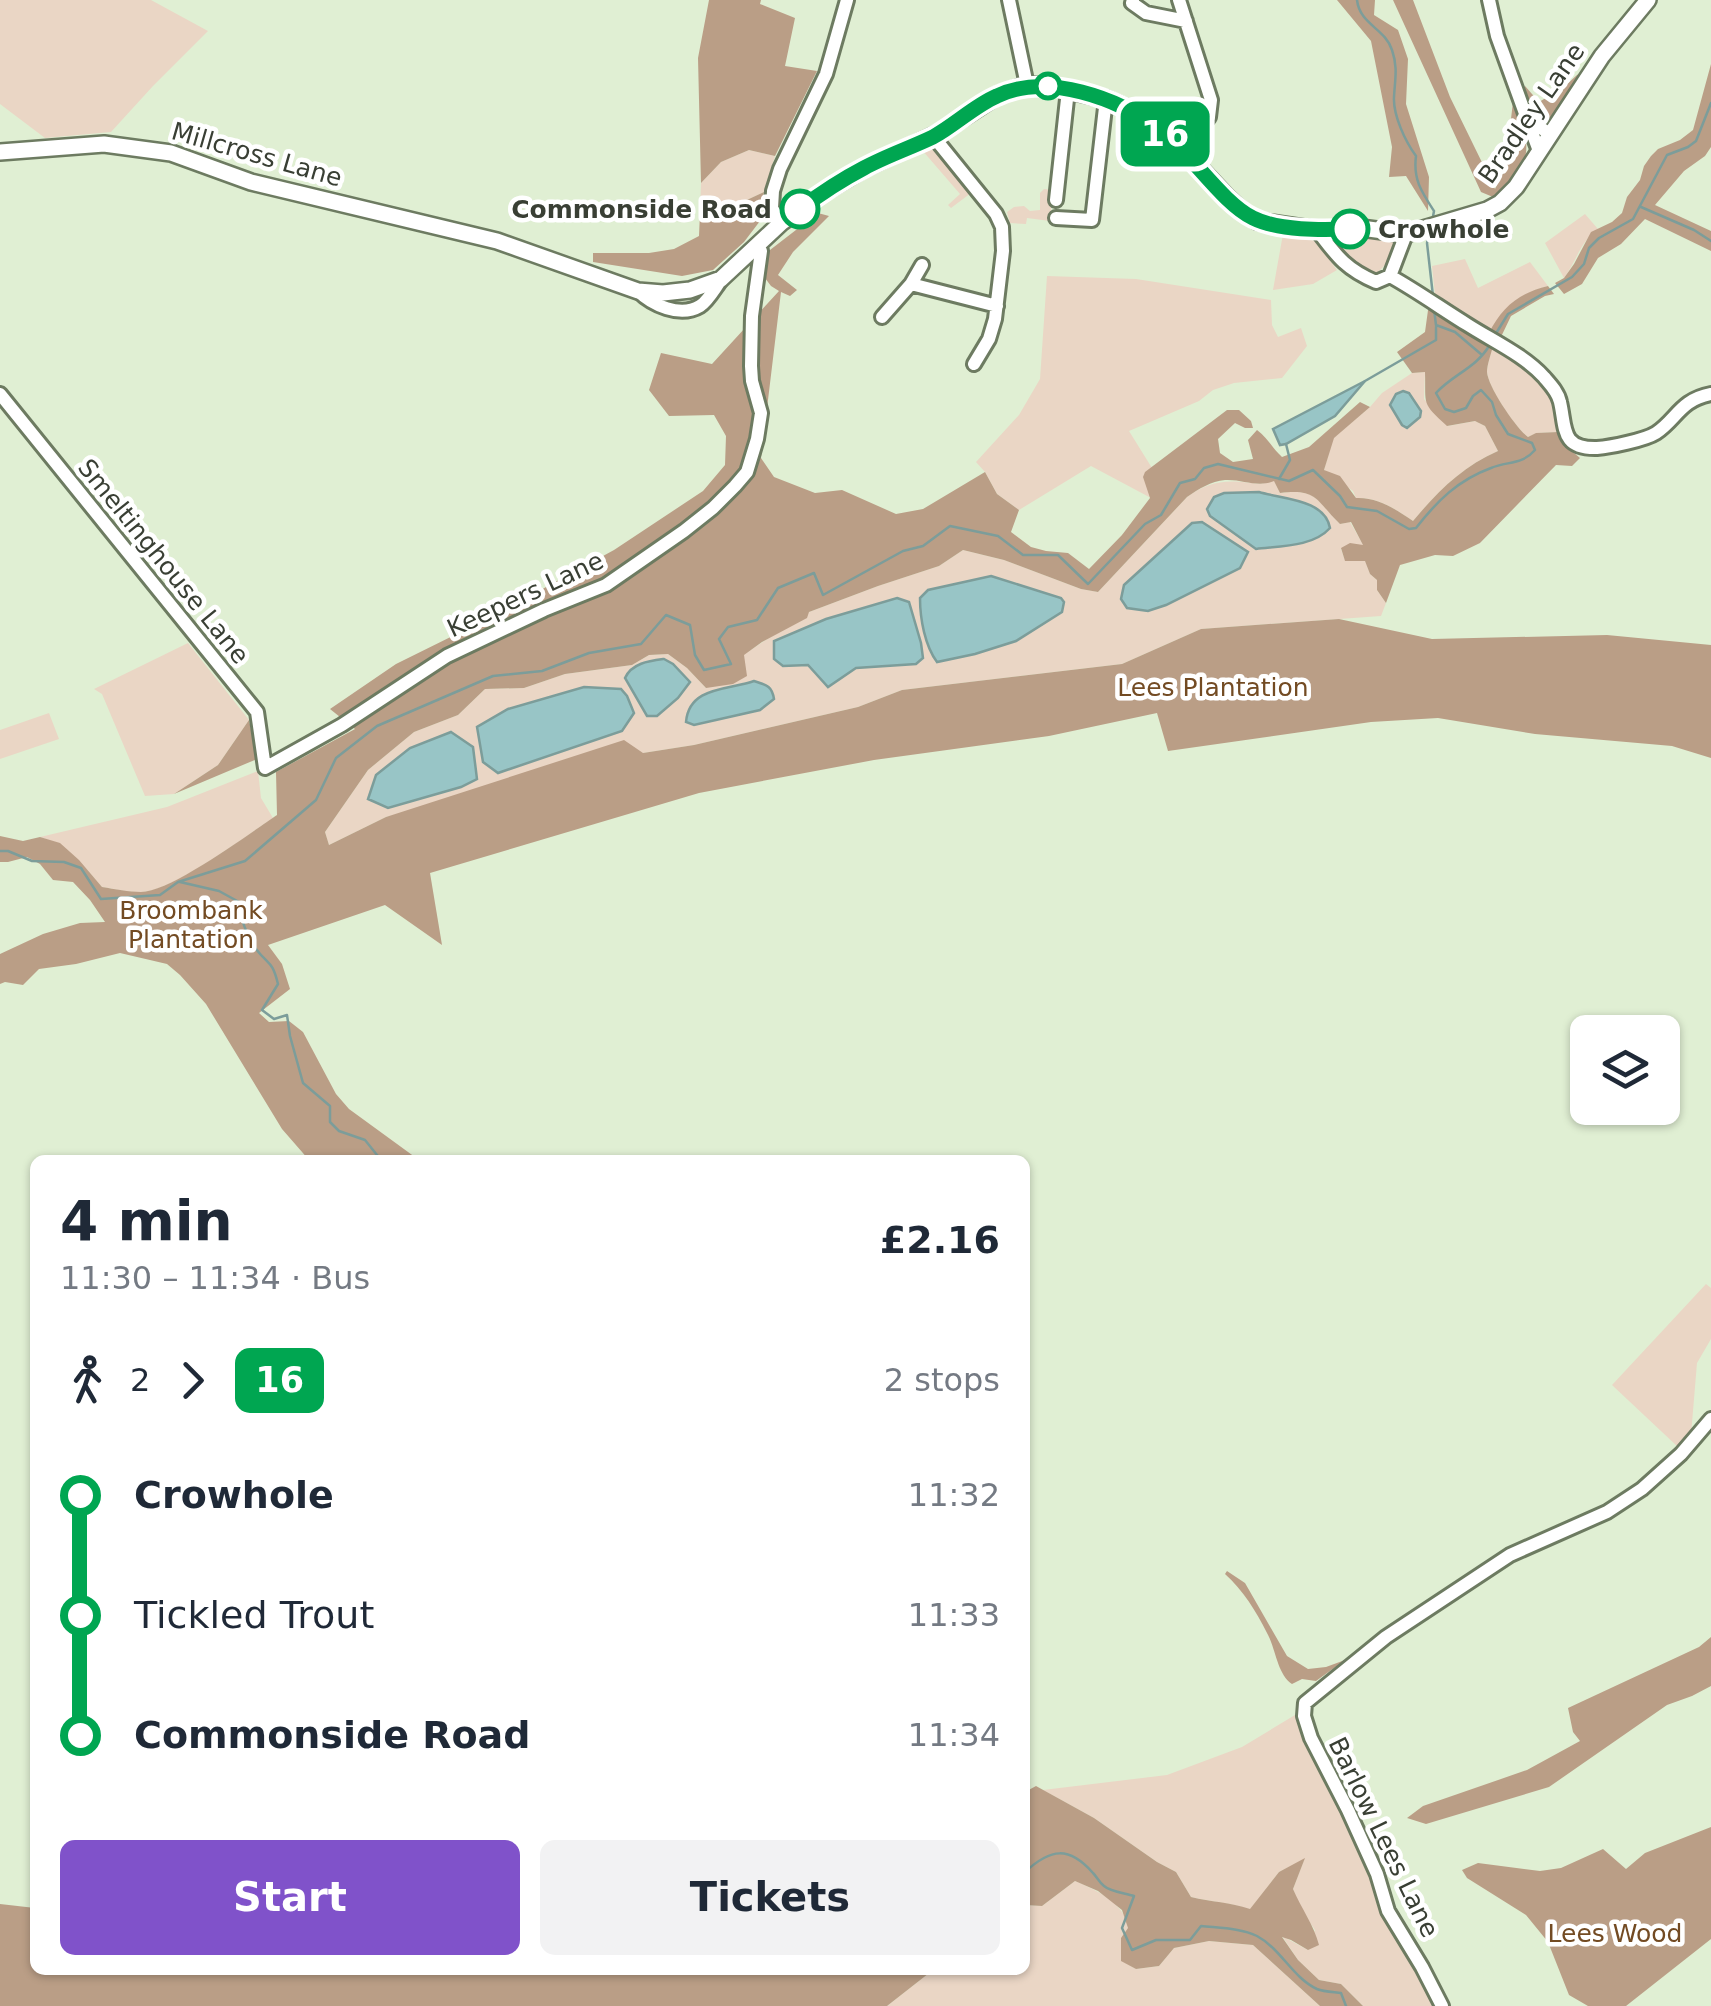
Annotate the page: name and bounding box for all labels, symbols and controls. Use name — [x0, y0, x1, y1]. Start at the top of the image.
street label: Bradley Lane — [1472, 38, 1590, 189]
unlabelled marker — [1035, 73, 1061, 99]
line badge: 16 — [1120, 102, 1210, 166]
text: 16 — [1141, 114, 1189, 154]
street label: Millcross Lane — [168, 116, 345, 193]
marker: Commonside Road — [781, 190, 819, 228]
place label: Commonside Road — [511, 195, 772, 224]
marker: Crowhole — [1331, 210, 1369, 248]
place label: Crowhole — [1378, 215, 1509, 244]
street label: Smeltinghouse Lane — [72, 453, 255, 669]
street label: Keepers Lane — [443, 546, 608, 643]
park label: Lees Plantation — [1117, 673, 1309, 702]
park label: Broombank Plantation — [119, 896, 263, 954]
map controls — [1570, 1015, 1680, 1125]
button: layers — [1570, 1015, 1680, 1125]
text: 4 min — [60, 1189, 233, 1253]
text: £2.16 — [880, 1218, 1000, 1262]
text: 11:30 – 11:34 · Bus — [60, 1259, 370, 1297]
icon: walk — [60, 1353, 115, 1408]
icon: forward — [165, 1353, 220, 1408]
text: 16 — [255, 1360, 304, 1400]
text: 2 — [130, 1361, 150, 1399]
text: 2 stops — [884, 1361, 1000, 1399]
text: Crowhole — [134, 1473, 334, 1517]
text: 11:32 — [908, 1476, 1000, 1514]
text: Tickled Trout — [134, 1593, 374, 1637]
text: 11:33 — [908, 1596, 1000, 1634]
text: Commonside Road — [134, 1713, 530, 1757]
text: 11:34 — [908, 1716, 1000, 1754]
street label: Barlow Lees Lane — [1322, 1732, 1445, 1942]
button: Start — [60, 1840, 520, 1955]
button: Tickets — [540, 1840, 1000, 1955]
park label: Lees Wood — [1548, 1919, 1682, 1948]

